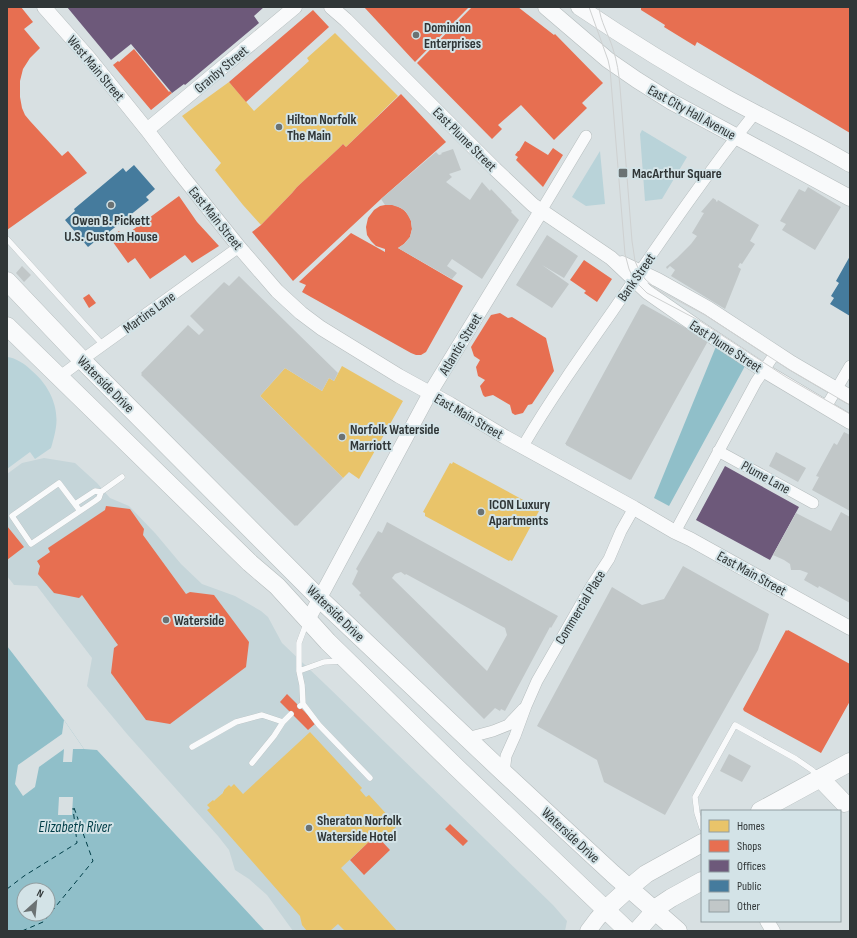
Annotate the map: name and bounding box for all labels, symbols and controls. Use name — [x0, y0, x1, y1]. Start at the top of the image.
place label: Dominion Enterprises — [424, 19, 481, 52]
marker: Dominion Enterprises — [411, 30, 421, 40]
street label: West Main Street — [63, 32, 128, 104]
street label: Granby Street — [191, 42, 252, 97]
street label: East City Hall Avenue — [645, 81, 739, 144]
street label: East Plume Street — [429, 104, 500, 175]
place label: Hilton Norfolk The Main — [287, 111, 356, 144]
marker: Hilton Norfolk The Main — [274, 122, 284, 132]
place label: MacArthur Square — [632, 165, 722, 182]
marker: MacArthur Square — [617, 167, 629, 179]
street label: East Main Street — [185, 183, 246, 253]
marker: Owen B. Pickett U.S. Custom House — [106, 200, 116, 210]
place label: Owen B. Pickett U.S. Custom House — [64, 212, 158, 245]
street label: Bank Street — [614, 250, 659, 305]
street label: Martins Lane — [120, 288, 179, 337]
street label: Atlantic Street — [435, 310, 485, 379]
street label: East Plume Street — [686, 317, 765, 376]
street label: Waterside Drive — [74, 352, 138, 416]
street label: East Main Street — [431, 390, 506, 443]
place label: Norfolk Waterside Marriott — [350, 421, 439, 454]
marker: Norfolk Waterside Marriott — [337, 432, 347, 442]
street label: Plume Lane — [738, 457, 793, 498]
place label: ICON Luxury Apartments — [488, 496, 550, 529]
marker: ICON Luxury Apartments — [476, 507, 486, 517]
street label: East Main Street — [714, 547, 789, 599]
street label: Commercial Place — [552, 567, 609, 647]
street label: Waterside Drive — [303, 582, 368, 645]
place label: Waterside — [174, 612, 224, 629]
marker: Waterside — [161, 615, 171, 625]
street label: Waterside Drive — [538, 804, 603, 867]
legend — [701, 810, 841, 922]
place label: Sheraton Norfolk Waterside Hotel — [317, 812, 402, 845]
water label: Elizabeth River — [38, 818, 112, 837]
text: Homes — [737, 819, 765, 834]
marker: Sheraton Norfolk Waterside Hotel — [304, 823, 314, 833]
text: Shops — [737, 839, 762, 854]
text: Offices — [737, 859, 766, 874]
text: Public — [737, 879, 762, 894]
north arrow — [16, 882, 56, 922]
text: N — [35, 886, 46, 901]
text: Other — [737, 899, 761, 914]

